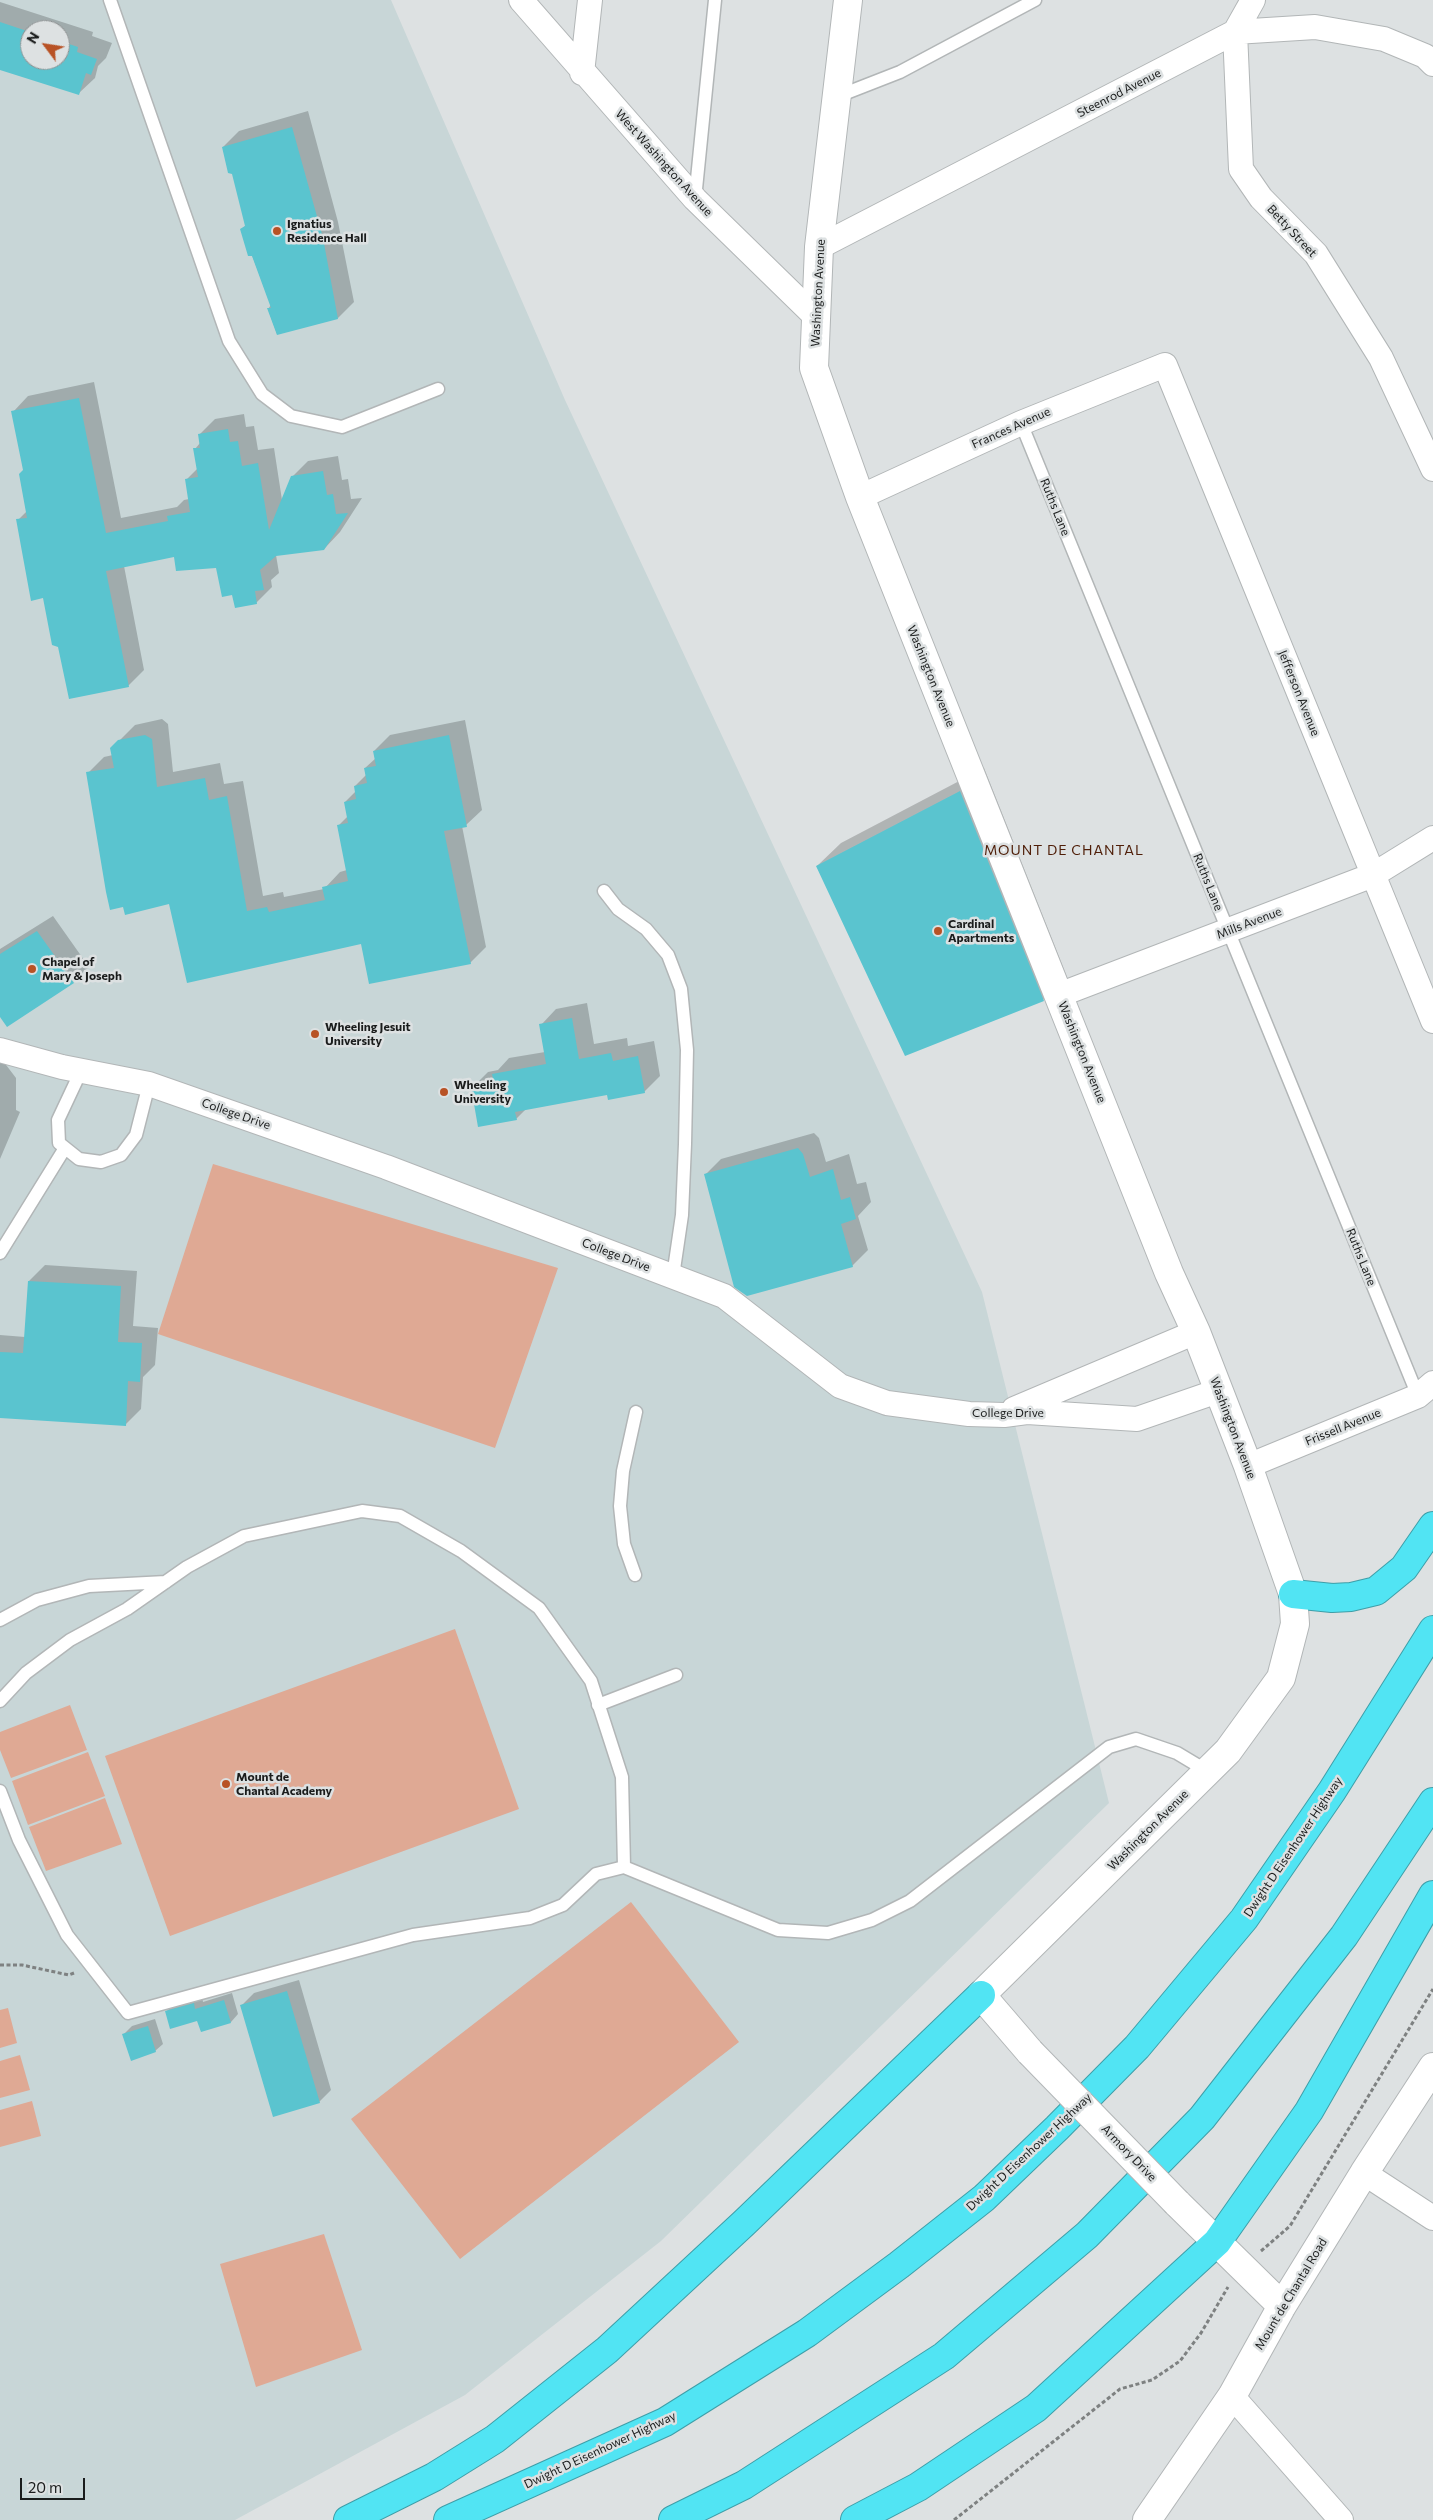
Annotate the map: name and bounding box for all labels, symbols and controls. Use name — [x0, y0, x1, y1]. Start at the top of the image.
north arrow — [20, 20, 70, 70]
text: N — [23, 29, 43, 46]
street label: Steenrod Avenue — [1075, 66, 1163, 120]
street label: West Washington Avenue — [612, 107, 716, 219]
street label: Betty Street — [1264, 202, 1320, 260]
place label: Ignatius Residence Hall — [287, 217, 367, 245]
marker: Ignatius Residence Hall — [271, 225, 283, 237]
street label: Washington Avenue — [808, 239, 828, 347]
street label: Frances Avenue — [969, 404, 1053, 452]
street label: Ruths Lane — [1037, 476, 1073, 538]
street label: Washington Avenue — [904, 623, 958, 729]
street label: Jefferson Avenue — [1275, 648, 1323, 738]
district label: MOUNT DE CHANTAL — [982, 842, 1146, 858]
street label: Ruths Lane — [1190, 851, 1226, 913]
street label: Mills Avenue — [1214, 904, 1284, 942]
place label: Cardinal Apartments — [948, 917, 1014, 945]
marker: Cardinal Apartments — [932, 925, 944, 937]
place label: Chapel of Mary & Joseph — [42, 955, 122, 983]
marker: Chapel of Mary & Joseph — [26, 963, 38, 975]
street label: Washington Avenue — [1055, 999, 1109, 1105]
place label: Wheeling Jesuit University — [325, 1020, 411, 1048]
marker: Wheeling Jesuit University — [309, 1028, 321, 1040]
place label: Wheeling University — [454, 1078, 511, 1106]
marker: Wheeling University — [438, 1086, 450, 1098]
street label: College Drive — [200, 1096, 272, 1132]
street label: Ruths Lane — [1343, 1226, 1379, 1288]
street label: College Drive — [580, 1235, 652, 1275]
street label: Washington Avenue — [1207, 1375, 1259, 1481]
street label: Frissell Avenue — [1303, 1405, 1383, 1449]
street label: College Drive — [972, 1406, 1044, 1420]
place label: Mount de Chantal Academy — [236, 1770, 332, 1798]
street label: Dwight D Eisenhower Highway — [1241, 1774, 1345, 1920]
marker: Mount de Chantal Academy — [220, 1778, 232, 1790]
street label: Washington Avenue — [1105, 1787, 1191, 1873]
street label: Dwight D Eisenhower Highway — [963, 2090, 1095, 2214]
street label: Armory Drive — [1098, 2122, 1160, 2184]
street label: Mount de Chantal Road — [1252, 2236, 1330, 2352]
street label: Dwight D Eisenhower Highway — [522, 2408, 678, 2492]
scale bar — [22, 2468, 88, 2500]
text: 20 m — [28, 2478, 62, 2496]

